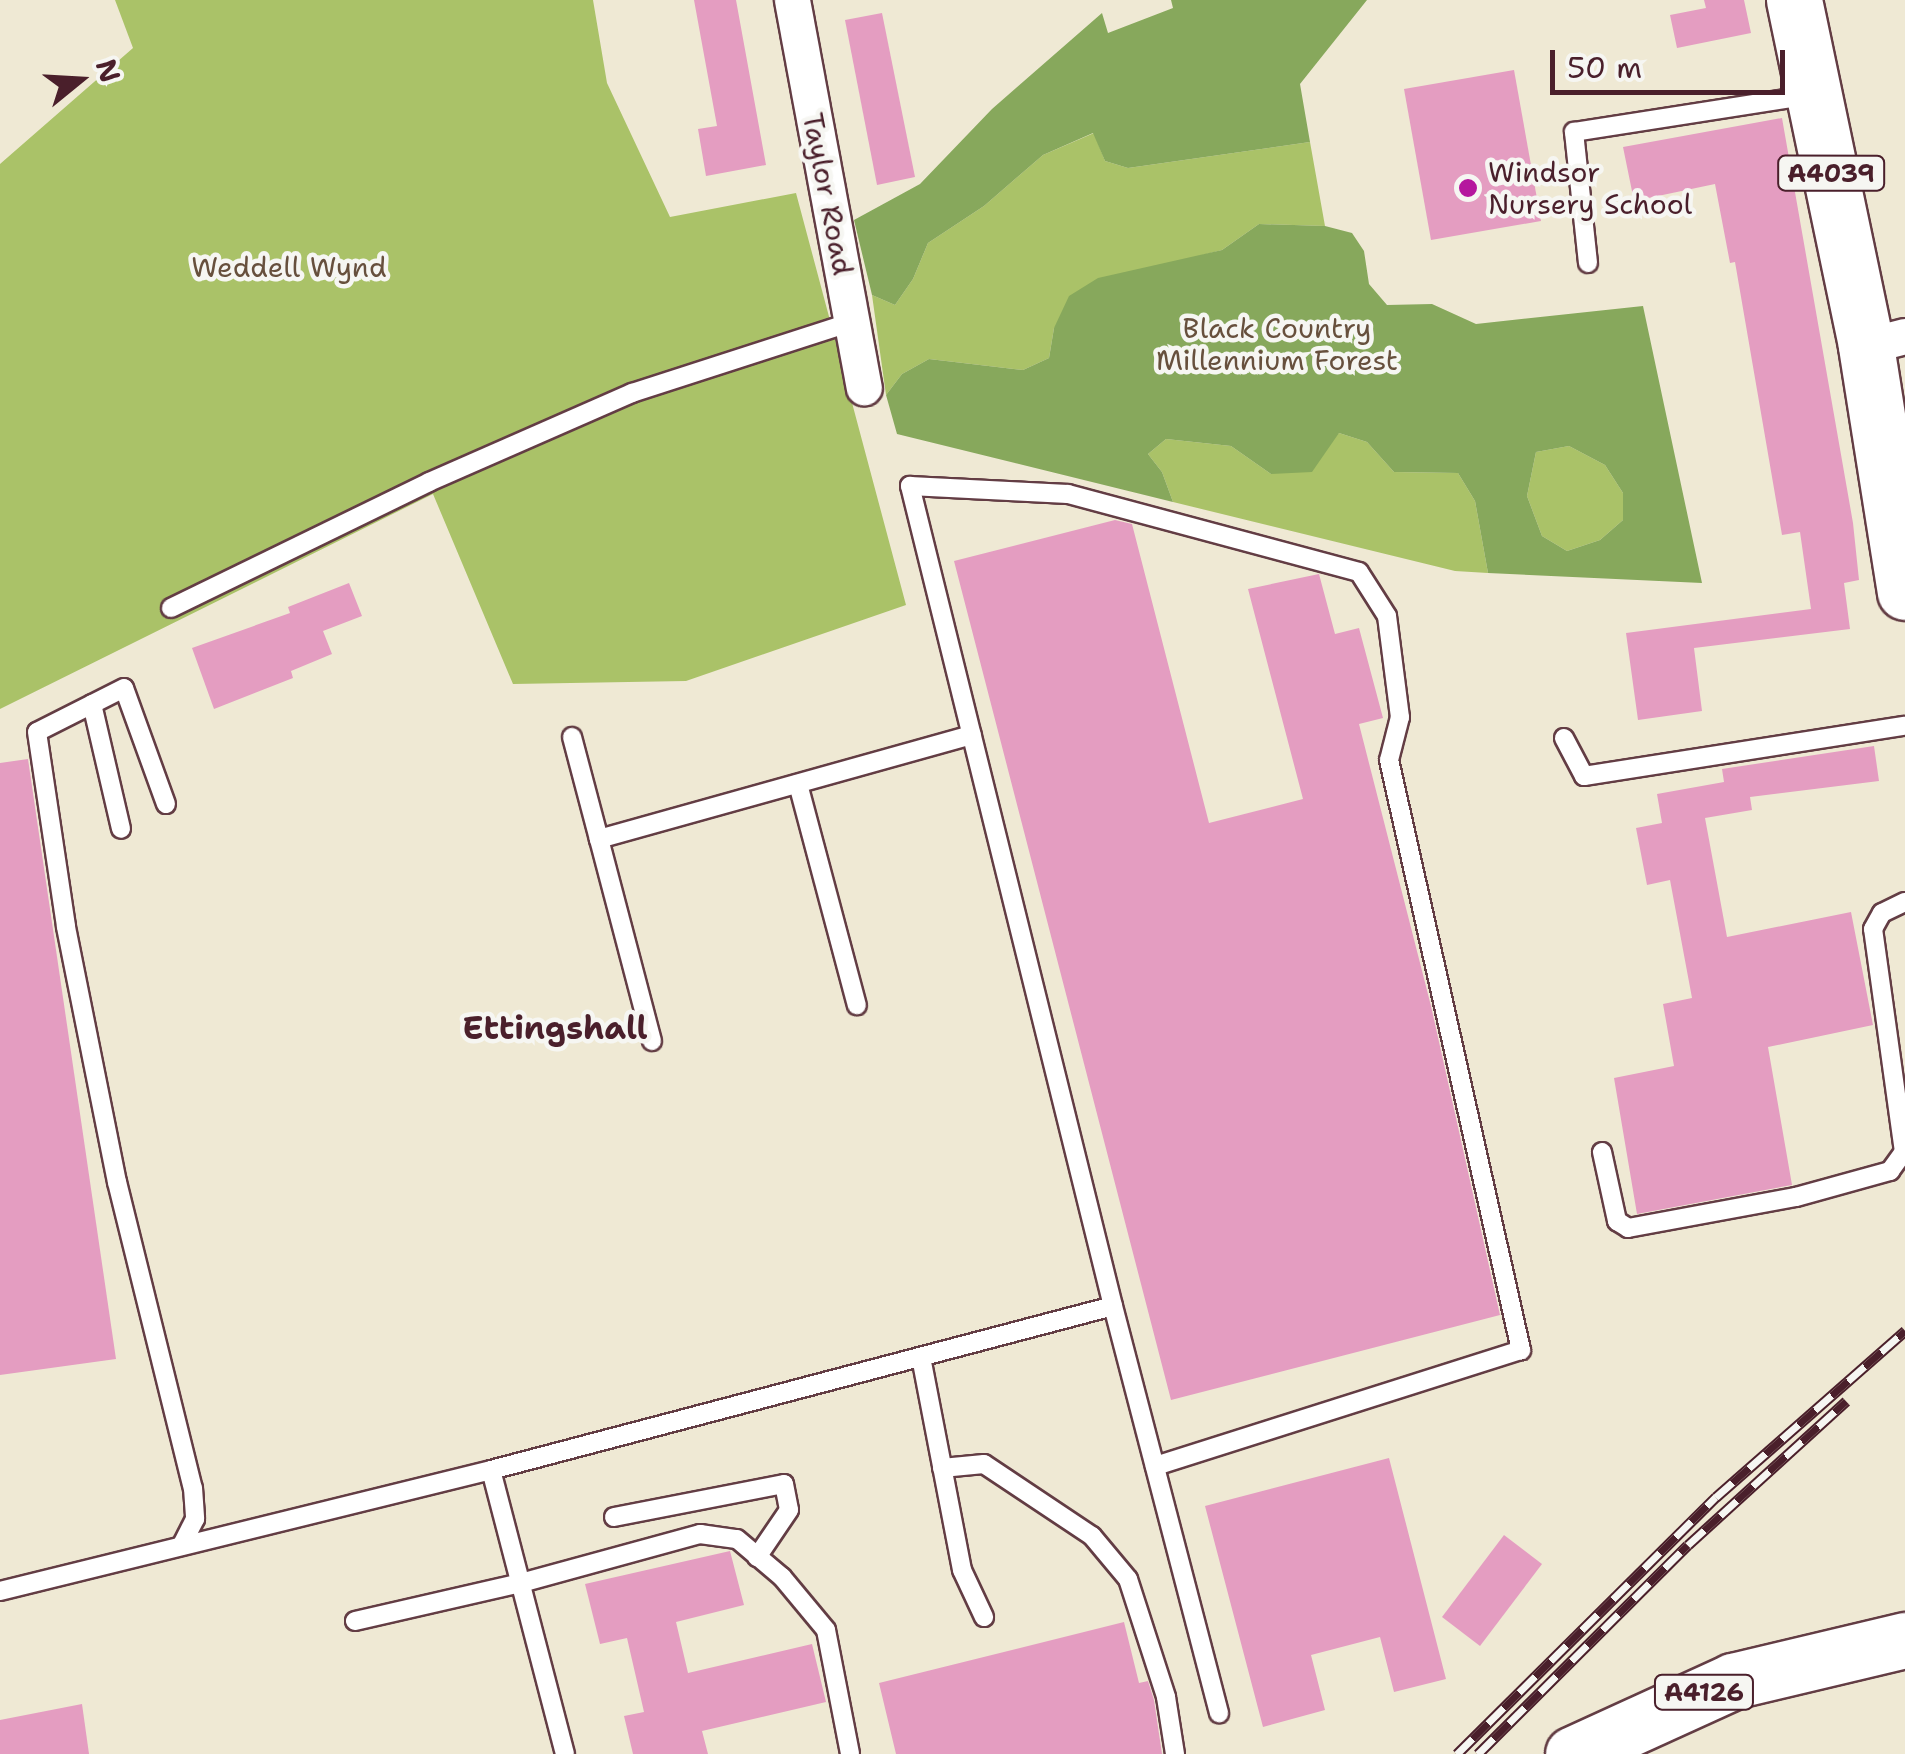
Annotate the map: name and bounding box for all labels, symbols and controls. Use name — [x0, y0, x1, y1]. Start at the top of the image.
north arrow — [30, 30, 130, 130]
scale bar — [1555, 30, 1790, 92]
text: 50 m — [1567, 47, 1642, 88]
text: N — [87, 54, 130, 87]
street label: Taylor Road — [796, 110, 860, 278]
road number: A4039 — [1776, 153, 1886, 193]
place label: Windsor Nursery School — [1488, 155, 1692, 221]
marker: Windsor Nursery School — [1457, 177, 1479, 199]
park label: Weddell Wynd — [191, 250, 387, 284]
park label: Black Country Millennium Forest — [1156, 311, 1398, 377]
district label: Ettingshall — [462, 1009, 648, 1047]
road number: A4126 — [1652, 1672, 1756, 1712]

